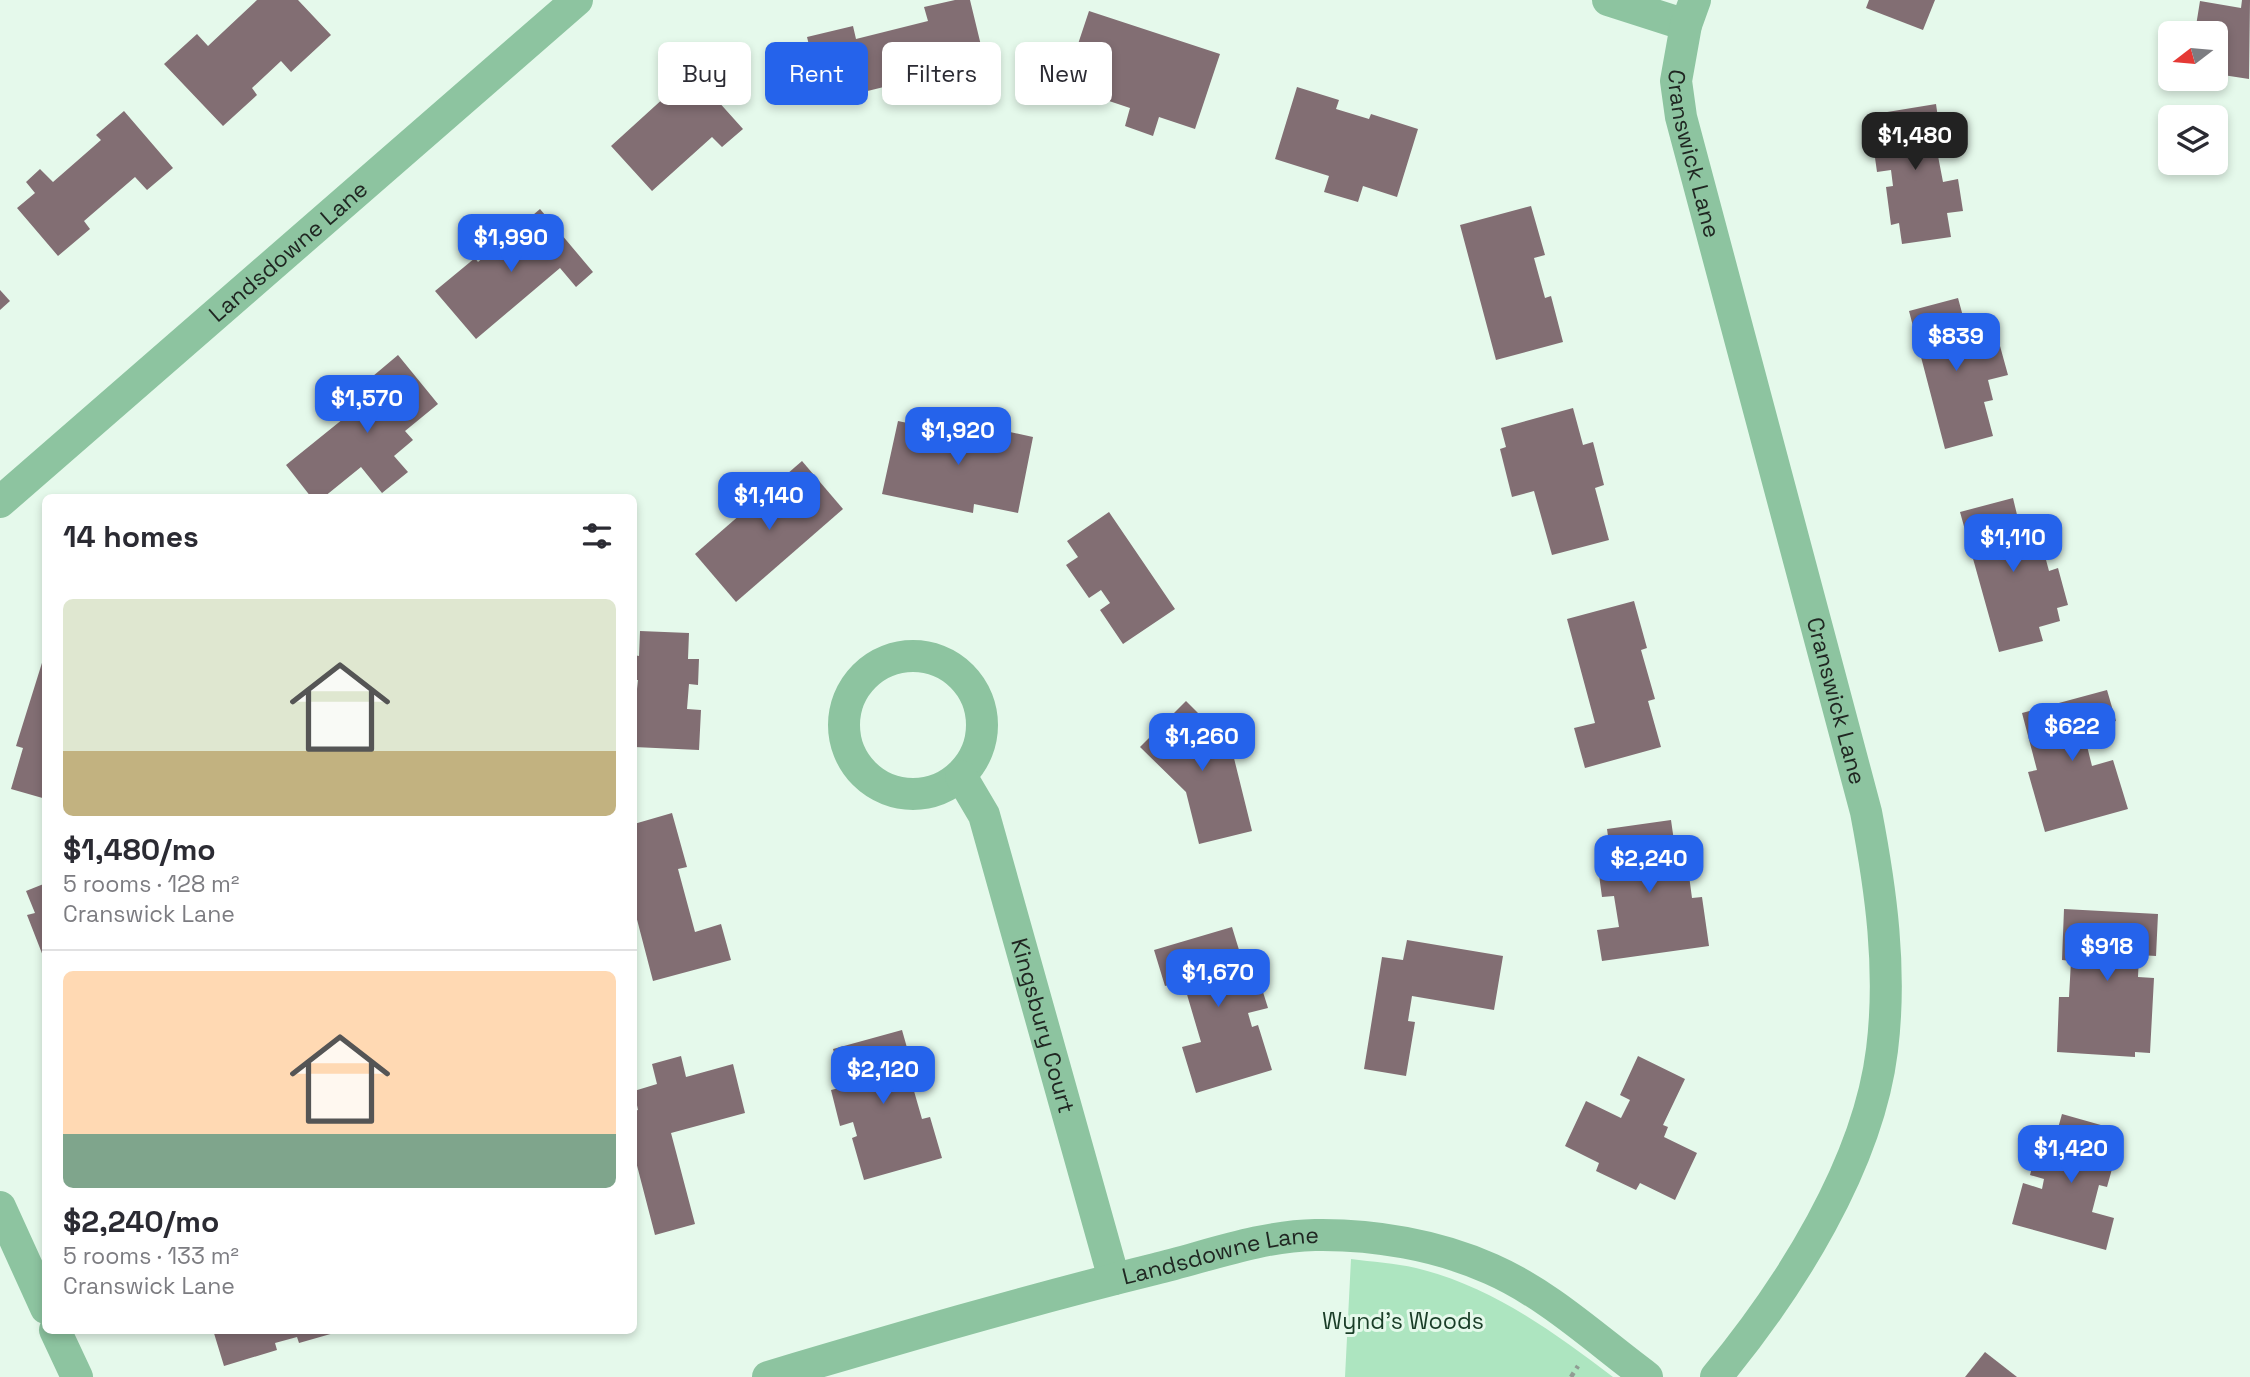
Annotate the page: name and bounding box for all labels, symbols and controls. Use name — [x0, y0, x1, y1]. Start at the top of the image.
north arrow — [2158, 21, 2228, 91]
map controls — [2158, 21, 2228, 175]
chip: Buy — [658, 42, 751, 105]
chip: Rent — [765, 42, 868, 105]
chip: Filters — [882, 42, 1001, 105]
chip: New — [1015, 42, 1112, 105]
street label: Cranswick Lane — [1661, 67, 1727, 241]
button: layers — [2158, 105, 2228, 175]
pin: $1,480 — [1858, 113, 1972, 172]
text: $1,480 — [1878, 120, 1952, 150]
street label: Landsdowne Lane — [202, 174, 374, 329]
pin: $1,990 — [454, 215, 568, 274]
text: $1,990 — [474, 222, 548, 252]
pin: $839 — [1915, 314, 1997, 373]
text: $839 — [1928, 321, 1984, 351]
pin: $1,570 — [310, 376, 424, 435]
text: $1,570 — [331, 383, 403, 413]
pin: $1,920 — [901, 407, 1015, 467]
text: $1,920 — [921, 415, 995, 445]
pin: $1,140 — [712, 472, 826, 532]
text: $1,140 — [734, 480, 804, 510]
pin: $1,110 — [1956, 514, 2070, 574]
text: 14 homes — [63, 517, 199, 556]
icon: filters — [578, 517, 616, 555]
text: $1,110 — [1980, 522, 2046, 552]
street label: Cranswick Lane — [1800, 614, 1873, 788]
icon: home — [277, 644, 403, 770]
pin: $622 — [2031, 704, 2113, 763]
text: $622 — [2044, 711, 2100, 741]
pin: $1,260 — [1145, 714, 1259, 773]
text: $1,260 — [1165, 721, 1239, 751]
text: $1,480/mo — [63, 830, 216, 869]
pin: $2,240 — [1592, 836, 1706, 895]
text: $2,240 — [1610, 843, 1688, 873]
text: 5 rooms · 128 m² — [63, 869, 239, 899]
text: Cranswick Lane — [63, 899, 235, 929]
pin: $918 — [2066, 923, 2148, 983]
text: $918 — [2081, 931, 2133, 961]
street label: Kingsbury Court — [1004, 935, 1082, 1117]
pin: $1,670 — [1161, 950, 1275, 1009]
text: $1,670 — [1182, 957, 1254, 987]
icon: home — [277, 1016, 403, 1142]
pin: $2,120 — [826, 1046, 940, 1106]
text: $2,120 — [847, 1054, 919, 1084]
pin: $1,420 — [2014, 1126, 2128, 1185]
text: $1,420 — [2034, 1133, 2108, 1163]
text: $2,240/mo — [63, 1202, 219, 1241]
street label: Landsdowne Lane — [1119, 1220, 1319, 1292]
text: 5 rooms · 133 m² — [63, 1241, 239, 1271]
text: Cranswick Lane — [63, 1271, 235, 1301]
park label: Wynd's Woods — [1322, 1306, 1484, 1336]

